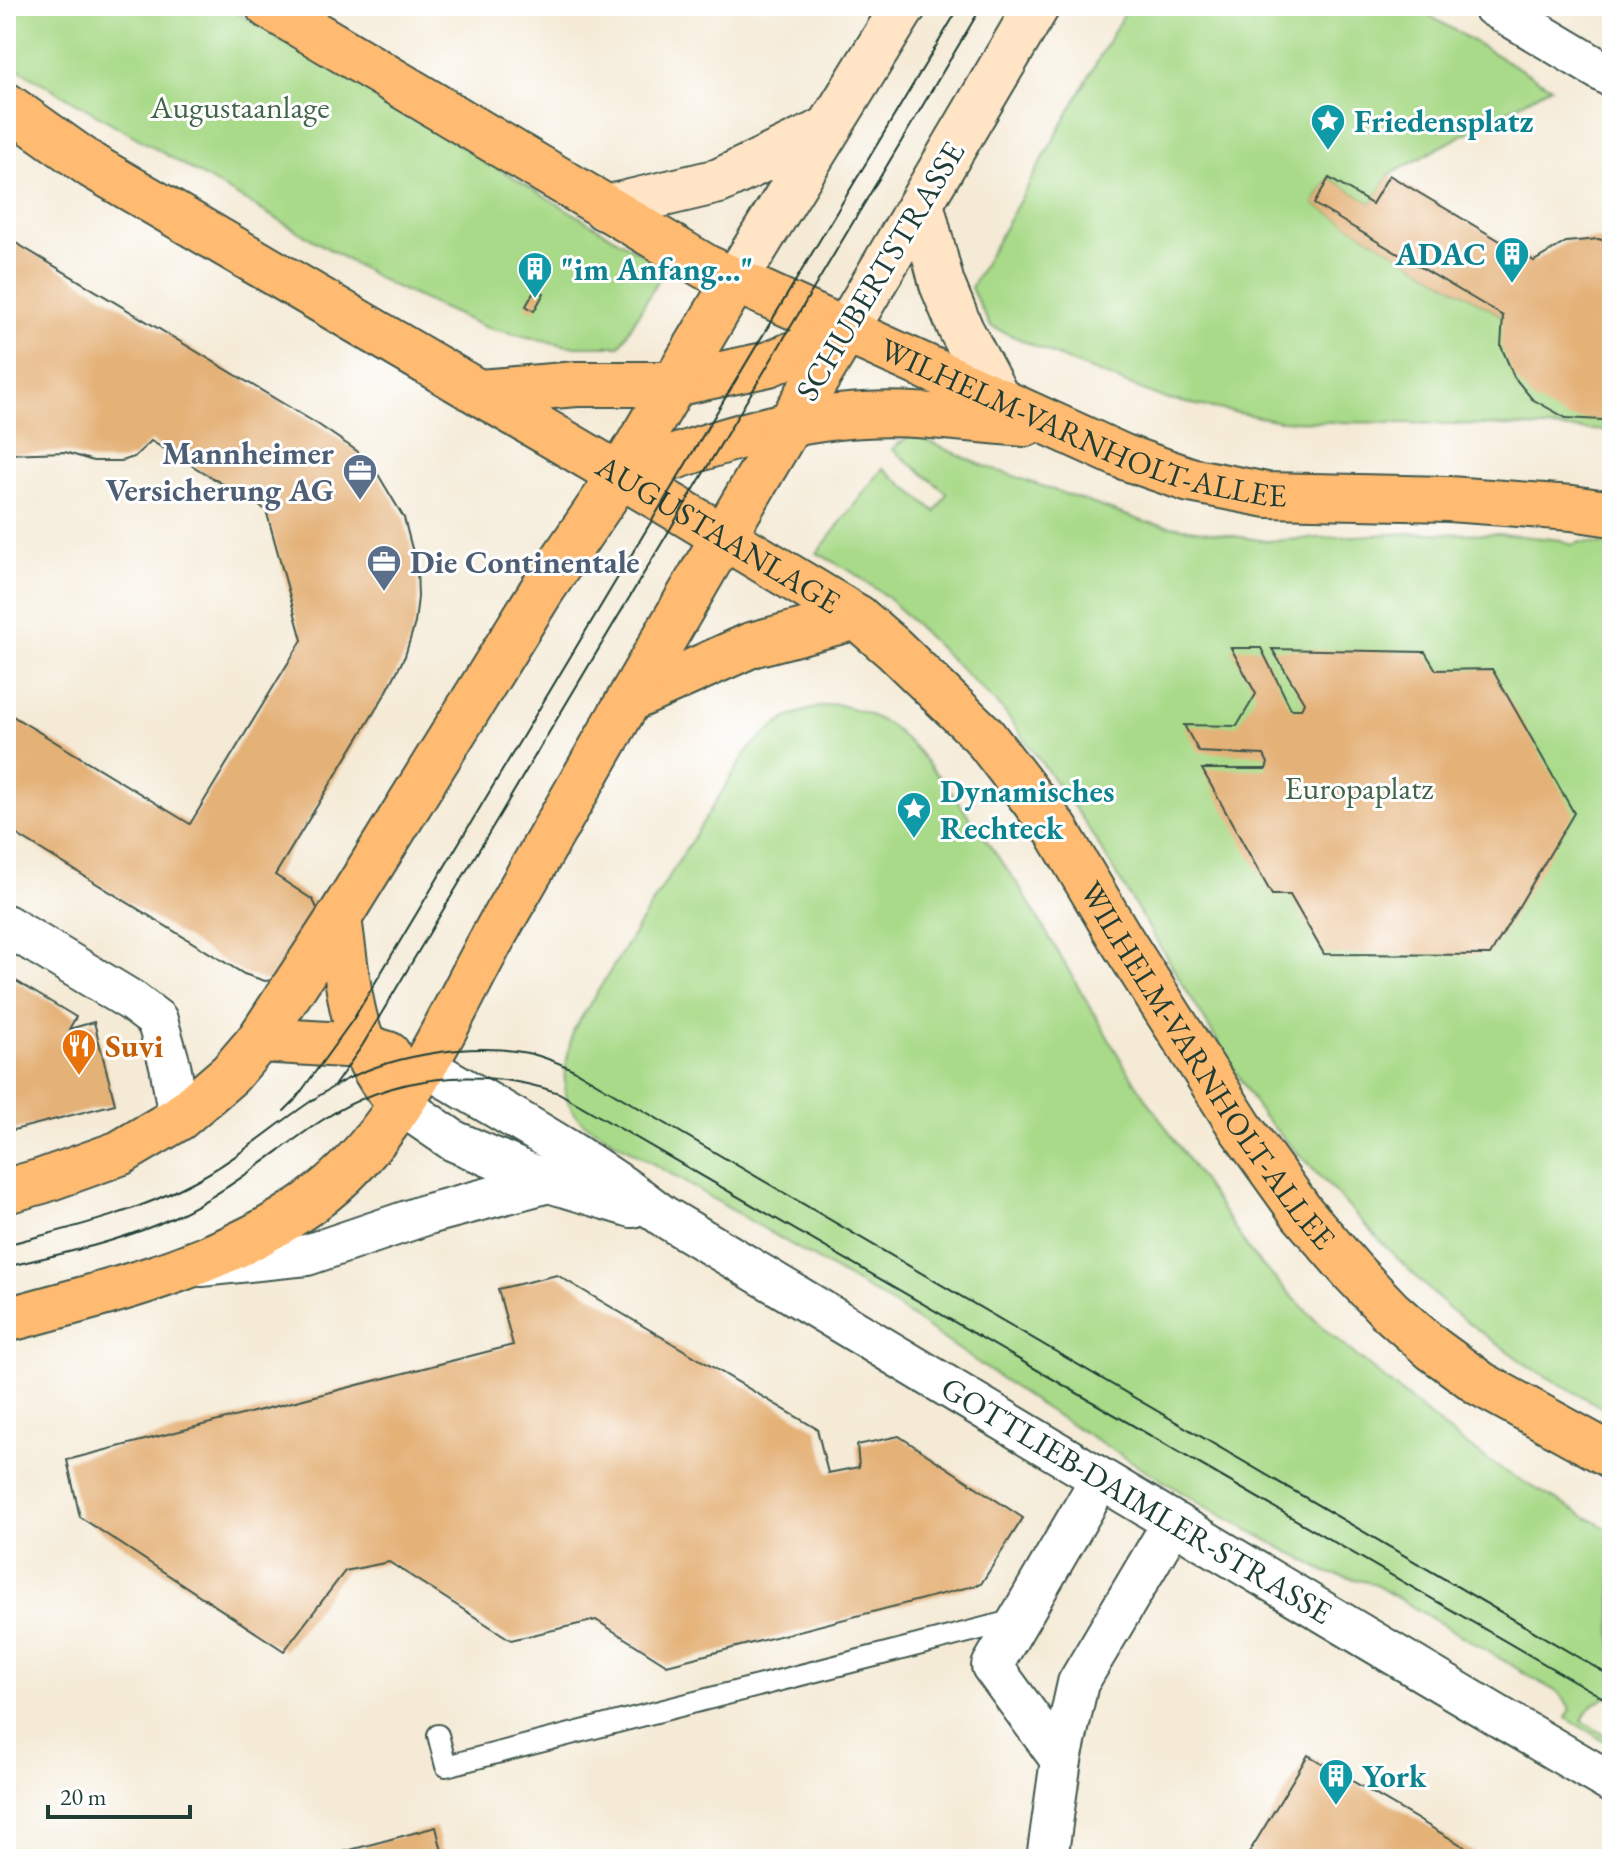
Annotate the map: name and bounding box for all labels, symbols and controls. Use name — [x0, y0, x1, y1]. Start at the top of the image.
park label: Augustaanlage — [149, 86, 330, 128]
place label: Friedensplatz — [1354, 100, 1533, 142]
place icon: Friedensplatz — [1309, 102, 1347, 152]
street label: SCHUBERTSTRASSE — [786, 134, 974, 408]
place label: ADAC — [1394, 233, 1486, 275]
building icon: ADAC — [1493, 235, 1531, 285]
place label: "im Anfang..." — [561, 248, 753, 290]
building icon: "im Anfang..." — [516, 250, 554, 300]
street label: WILHELM-VARNHOLT-ALLEE — [873, 328, 1287, 516]
place label: Mannheimer Versicherung AG — [106, 432, 335, 511]
street label: AUGUSTAANLAGE — [588, 444, 848, 623]
office icon: Mannheimer Versicherung AG — [341, 452, 379, 502]
place label: Die Continentale — [410, 541, 640, 583]
office icon: Die Continentale — [365, 543, 403, 593]
park label: Europaplatz — [1285, 767, 1433, 809]
place label: Dynamisches Rechteck — [940, 770, 1114, 849]
place icon: Dynamisches Rechteck — [895, 790, 933, 840]
street label: WILHELM-VARNHOLT-ALLEE — [1070, 873, 1345, 1258]
place label: Suvi — [105, 1025, 164, 1067]
restaurant icon: Suvi — [60, 1027, 98, 1077]
street label: GOTTLIEB-DAIMLER-STRASSE — [933, 1367, 1340, 1634]
place label: York — [1362, 1755, 1427, 1797]
building icon: York — [1317, 1757, 1355, 1807]
scale bar — [48, 1769, 190, 1819]
text: 20 m — [60, 1781, 107, 1812]

